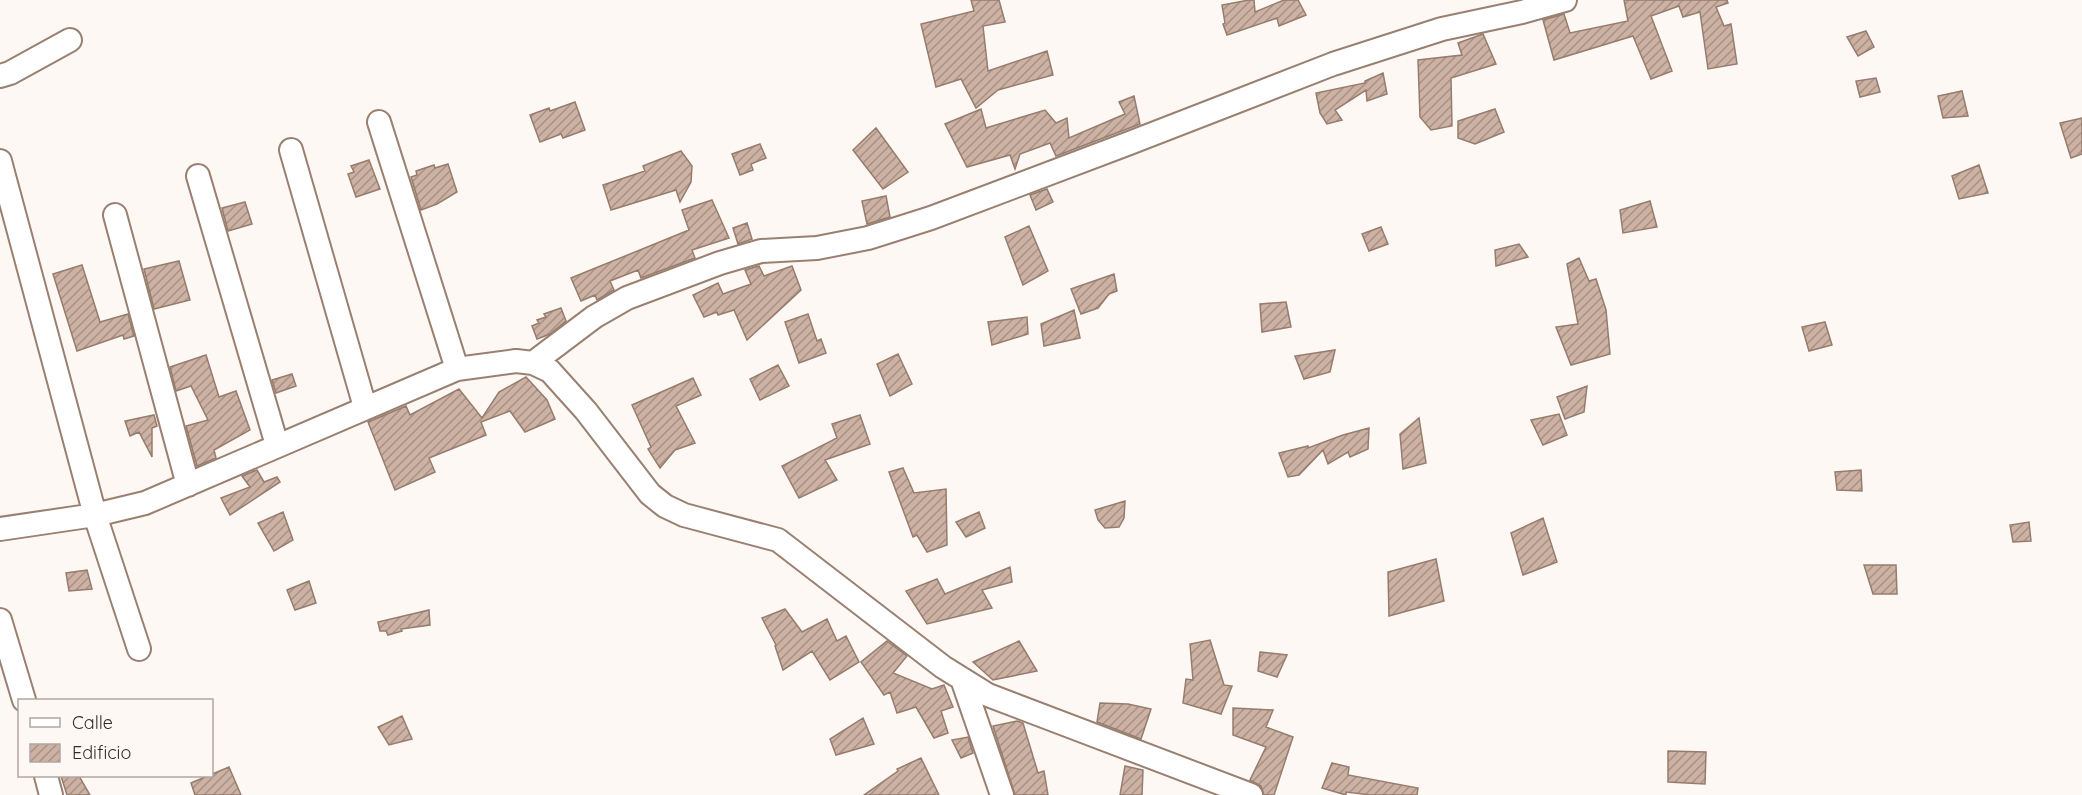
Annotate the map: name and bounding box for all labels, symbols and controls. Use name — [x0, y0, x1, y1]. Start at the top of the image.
legend — [18, 699, 213, 777]
text: Calle — [72, 711, 113, 734]
text: Edificio — [72, 741, 131, 764]

